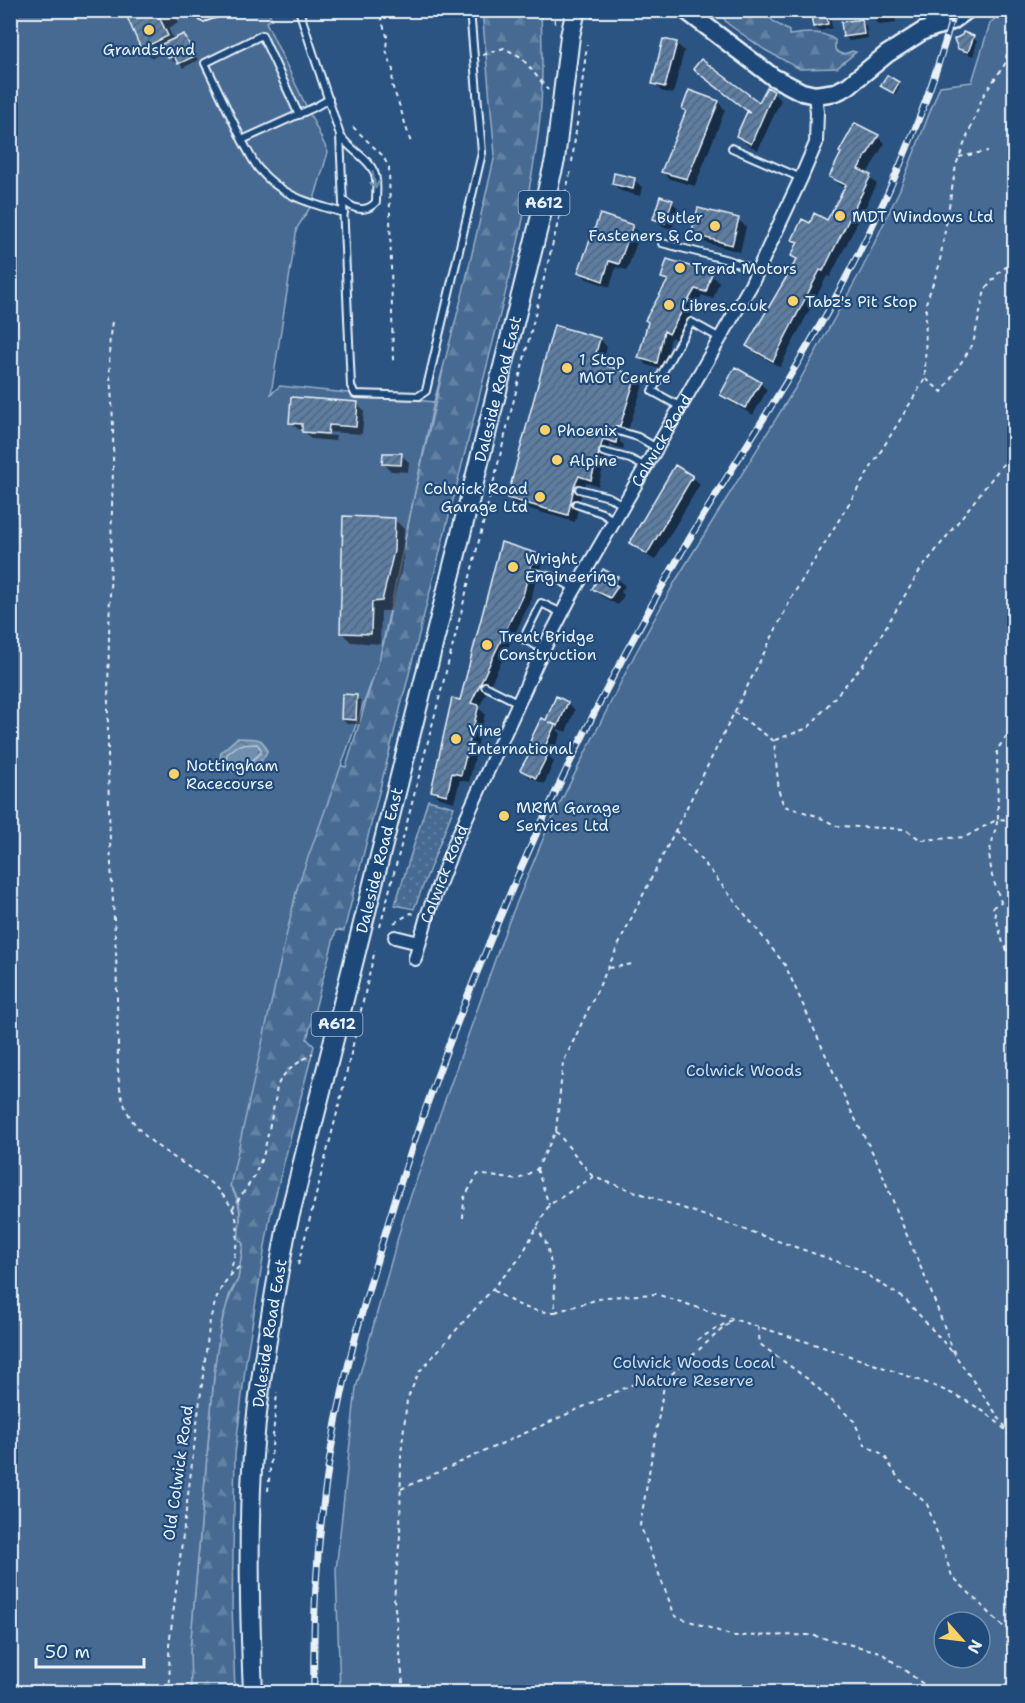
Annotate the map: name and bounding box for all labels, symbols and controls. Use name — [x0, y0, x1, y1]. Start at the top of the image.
marker: Grandstand — [142, 23, 156, 37]
place label: Grandstand — [103, 39, 195, 60]
one-way arrow — [369, 170, 380, 189]
road number: A612 — [518, 191, 570, 215]
place label: MDT Windows Ltd — [852, 206, 994, 227]
place label: Butler Fasteners & Co — [589, 207, 703, 246]
marker: MDT Windows Ltd — [833, 209, 847, 223]
marker: Butler Fasteners & Co — [708, 219, 722, 233]
place label: Trend Motors — [692, 258, 797, 279]
marker: Trend Motors — [673, 261, 687, 275]
place label: Tabz's Pit Stop — [805, 291, 917, 312]
marker: Tabz's Pit Stop — [786, 294, 800, 308]
place label: Libres.co.uk — [681, 295, 768, 316]
marker: Libres.co.uk — [662, 298, 676, 312]
street label: Daleside Road East — [469, 313, 526, 464]
place label: 1 Stop MOT Centre — [579, 349, 671, 388]
marker: 1 Stop MOT Centre — [560, 361, 574, 375]
street label: Colwick Road — [626, 390, 696, 490]
place label: Phoenix — [557, 420, 617, 441]
marker: Phoenix — [538, 423, 552, 437]
place label: Alpine — [569, 450, 617, 471]
marker: Alpine — [550, 453, 564, 467]
place label: Colwick Road Garage Ltd — [424, 478, 528, 517]
marker: Colwick Road Garage Ltd — [533, 490, 547, 504]
place label: Wright Engineering — [525, 548, 617, 587]
marker: Wright Engineering — [506, 560, 520, 574]
place label: Trent Bridge Construction — [499, 626, 597, 665]
marker: Trent Bridge Construction — [480, 638, 494, 652]
place label: Vine International — [468, 720, 573, 759]
marker: Vine International — [449, 732, 463, 746]
place label: Nottingham Racecourse — [186, 755, 278, 794]
marker: Nottingham Racecourse — [167, 767, 181, 781]
street label: Daleside Road East — [351, 785, 407, 935]
place label: MRM Garage Services Ltd — [516, 797, 621, 836]
marker: MRM Garage Services Ltd — [497, 809, 511, 823]
street label: Colwick Road — [415, 821, 472, 925]
road number: A612 — [312, 1012, 362, 1036]
park label: Colwick Woods — [686, 1060, 802, 1081]
street label: Daleside Road East — [247, 1257, 291, 1409]
park label: Colwick Woods Local Nature Reserve — [613, 1352, 775, 1391]
street label: Old Colwick Road — [158, 1404, 198, 1542]
north arrow — [932, 1610, 992, 1670]
scale bar — [36, 1631, 144, 1669]
text: N — [963, 1636, 987, 1657]
text: 50 m — [45, 1640, 90, 1664]

